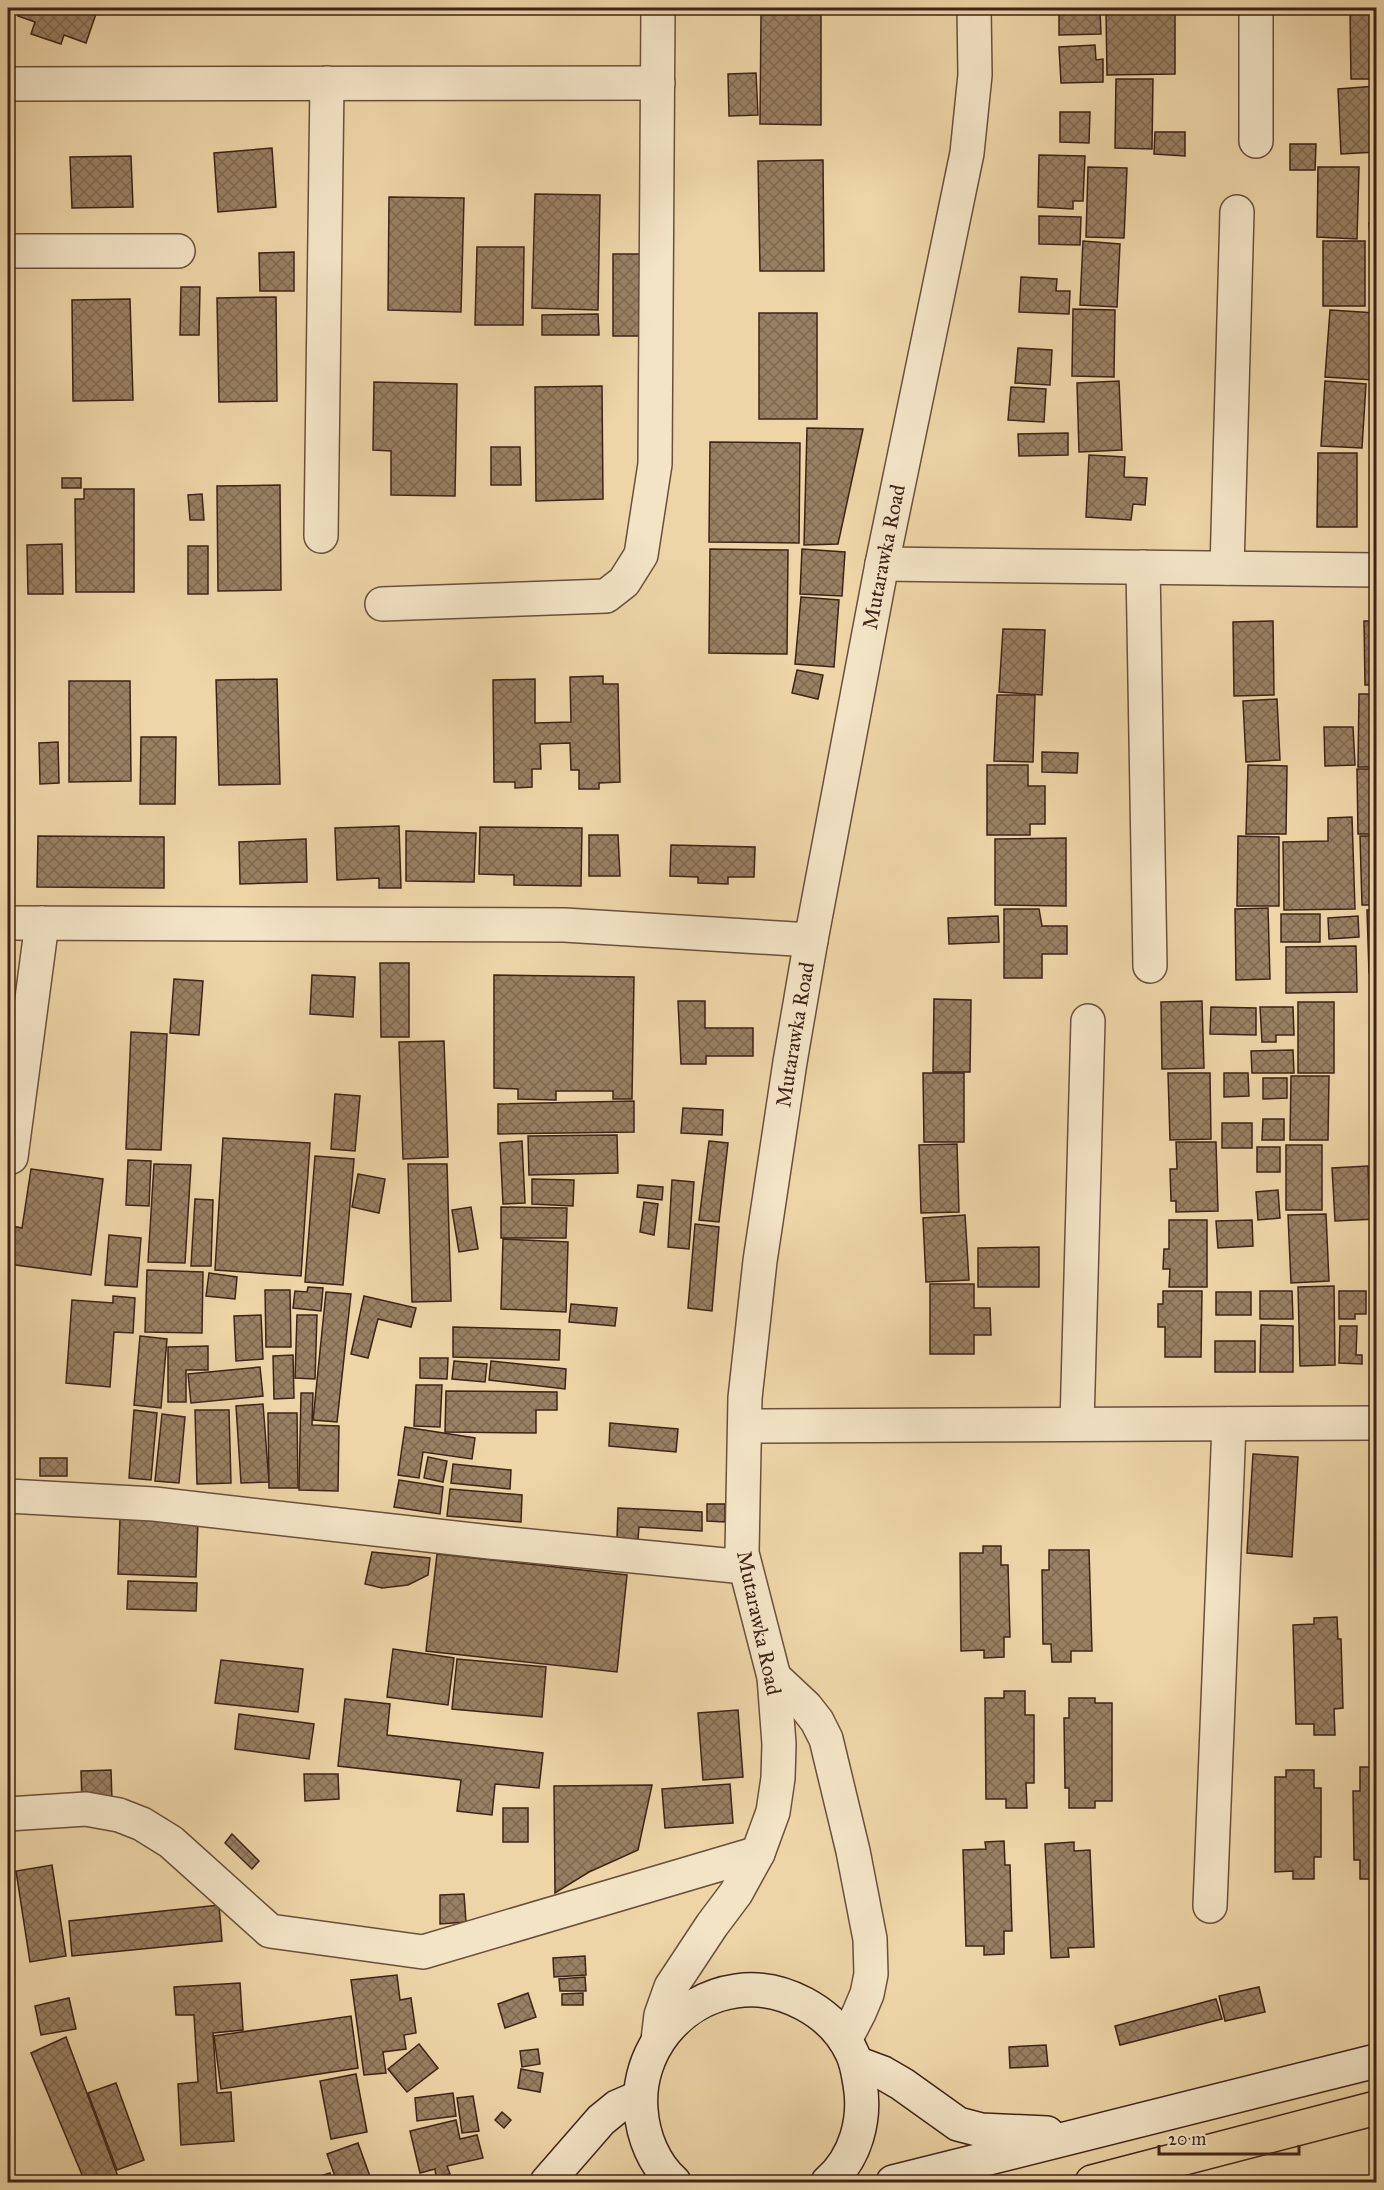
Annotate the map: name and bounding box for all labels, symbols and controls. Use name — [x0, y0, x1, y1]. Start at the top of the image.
street label: Mutarawka Road — [857, 482, 911, 632]
street label: Mutarawka Road — [770, 960, 820, 1109]
street label: Mutarawka Road — [731, 1548, 787, 1698]
scale bar — [1159, 2118, 1298, 2156]
text: 20 m — [1168, 2128, 1206, 2150]

